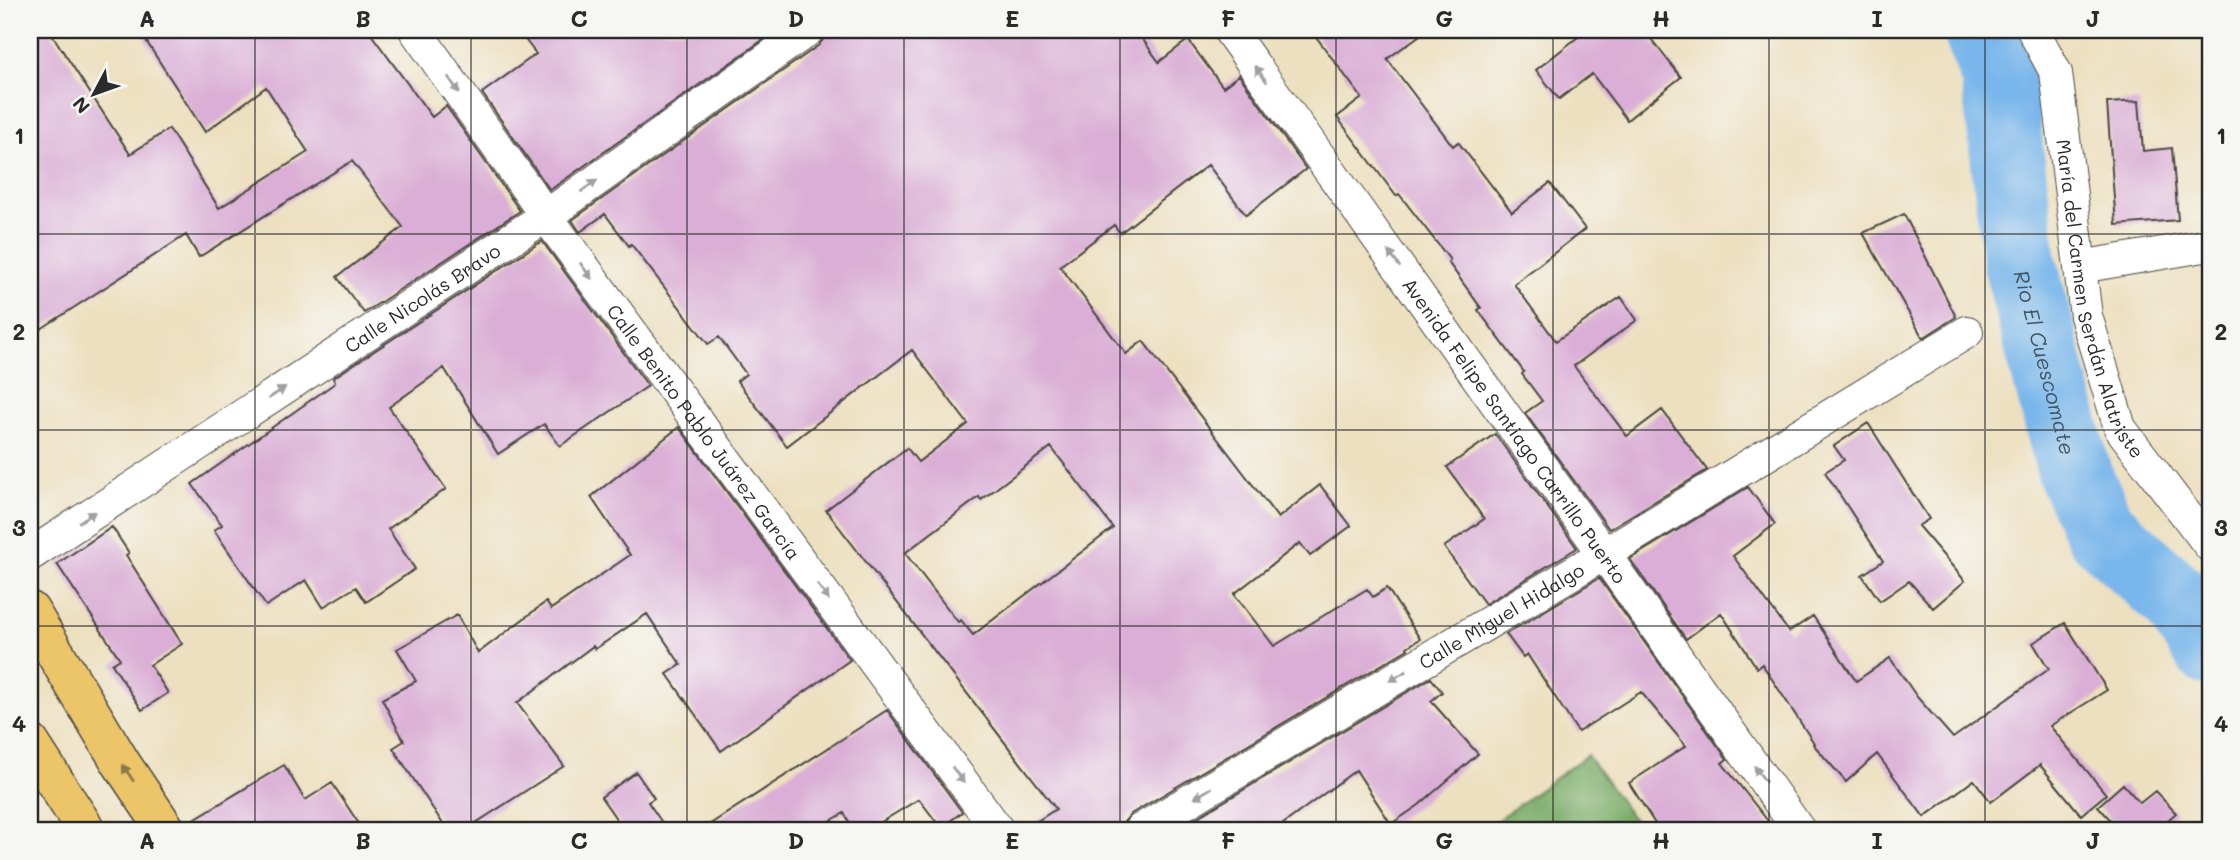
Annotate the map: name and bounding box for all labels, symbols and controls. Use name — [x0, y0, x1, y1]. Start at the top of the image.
text: A — [139, 3, 155, 33]
text: B — [355, 3, 371, 33]
text: C — [570, 3, 588, 33]
text: D — [788, 3, 804, 33]
text: E — [1005, 3, 1019, 33]
text: F — [1221, 3, 1235, 33]
text: G — [1435, 3, 1453, 33]
text: H — [1652, 3, 1670, 33]
text: I — [1871, 3, 1883, 33]
text: J — [2085, 3, 2101, 33]
north arrow — [60, 60, 130, 130]
one-way arrow — [1254, 65, 1268, 83]
one-way arrow — [447, 76, 460, 95]
text: N — [67, 92, 95, 119]
text: 1 — [14, 120, 24, 150]
text: 1 — [2216, 120, 2226, 150]
street label: María del Carmen Serdán Alatriste — [2052, 138, 2150, 463]
one-way arrow — [580, 179, 598, 193]
street label: Calle Nicolás Bravo — [339, 237, 505, 358]
one-way arrow — [1387, 250, 1401, 268]
one-way arrow — [579, 261, 594, 279]
water label: Rio El Cuescomate — [2009, 267, 2083, 457]
street label: Avenida Felipe Santiago Carrillo Puerto — [1398, 272, 1633, 588]
street label: Calle Benito Pablo Juárez García — [602, 299, 807, 564]
text: 2 — [13, 316, 25, 346]
text: 2 — [2215, 316, 2227, 346]
one-way arrow — [267, 386, 287, 399]
one-way arrow — [77, 511, 97, 524]
text: 3 — [12, 512, 26, 542]
text: 3 — [2214, 512, 2228, 542]
street label: Calle Miguel Hidalgo — [1414, 556, 1588, 674]
one-way arrow — [815, 583, 829, 601]
one-way arrow — [1389, 670, 1408, 683]
text: 4 — [12, 708, 26, 738]
text: 4 — [2214, 708, 2228, 738]
one-way arrow — [122, 764, 135, 783]
one-way arrow — [1753, 765, 1767, 783]
one-way arrow — [950, 766, 964, 784]
one-way arrow — [1194, 787, 1213, 799]
text: A — [139, 825, 155, 855]
text: B — [355, 825, 371, 855]
text: C — [570, 825, 588, 855]
text: D — [788, 825, 804, 855]
text: E — [1005, 825, 1019, 855]
text: F — [1221, 825, 1235, 855]
text: G — [1435, 825, 1453, 855]
text: H — [1652, 825, 1670, 855]
text: I — [1871, 825, 1883, 855]
text: J — [2085, 825, 2101, 855]

